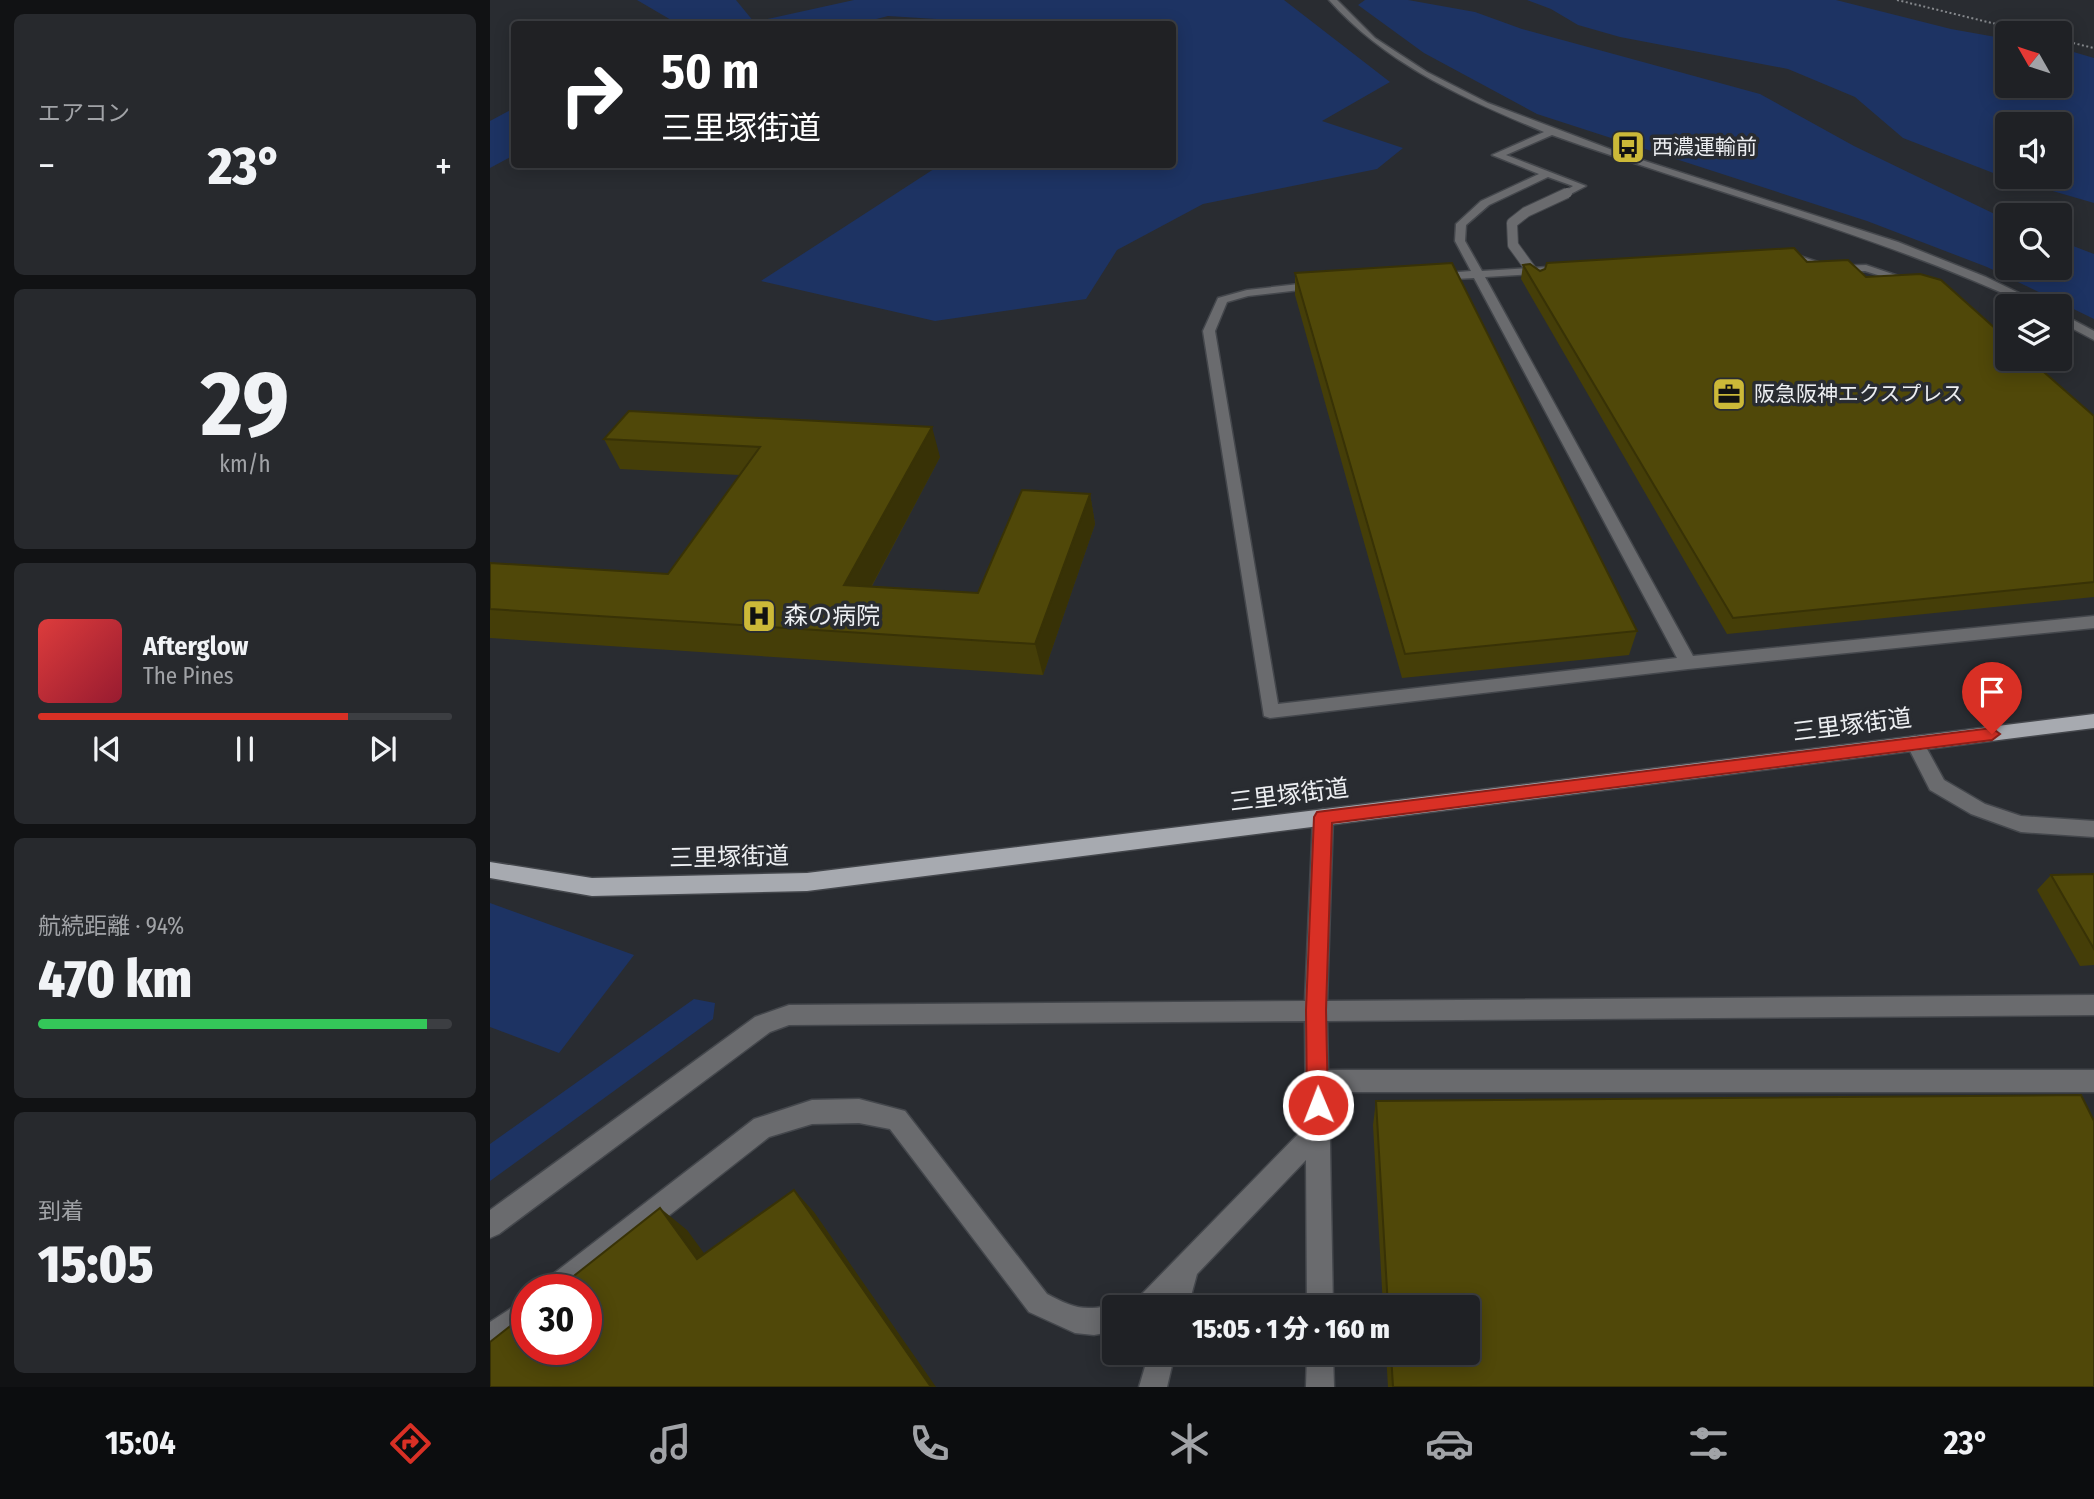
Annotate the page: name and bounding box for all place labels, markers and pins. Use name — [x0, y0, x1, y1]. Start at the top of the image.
bus stop icon: 西濃運輸前 — [1609, 128, 1647, 166]
place label: 西濃運輸前 — [1652, 134, 1757, 160]
office icon: 阪急阪神エクスプレス — [1710, 375, 1748, 413]
place label: 阪急阪神エクスプレス — [1754, 381, 1963, 407]
hospital icon: 森の病院 — [740, 597, 778, 635]
place label: 森の病院 — [784, 602, 880, 630]
pin — [1962, 662, 2022, 734]

